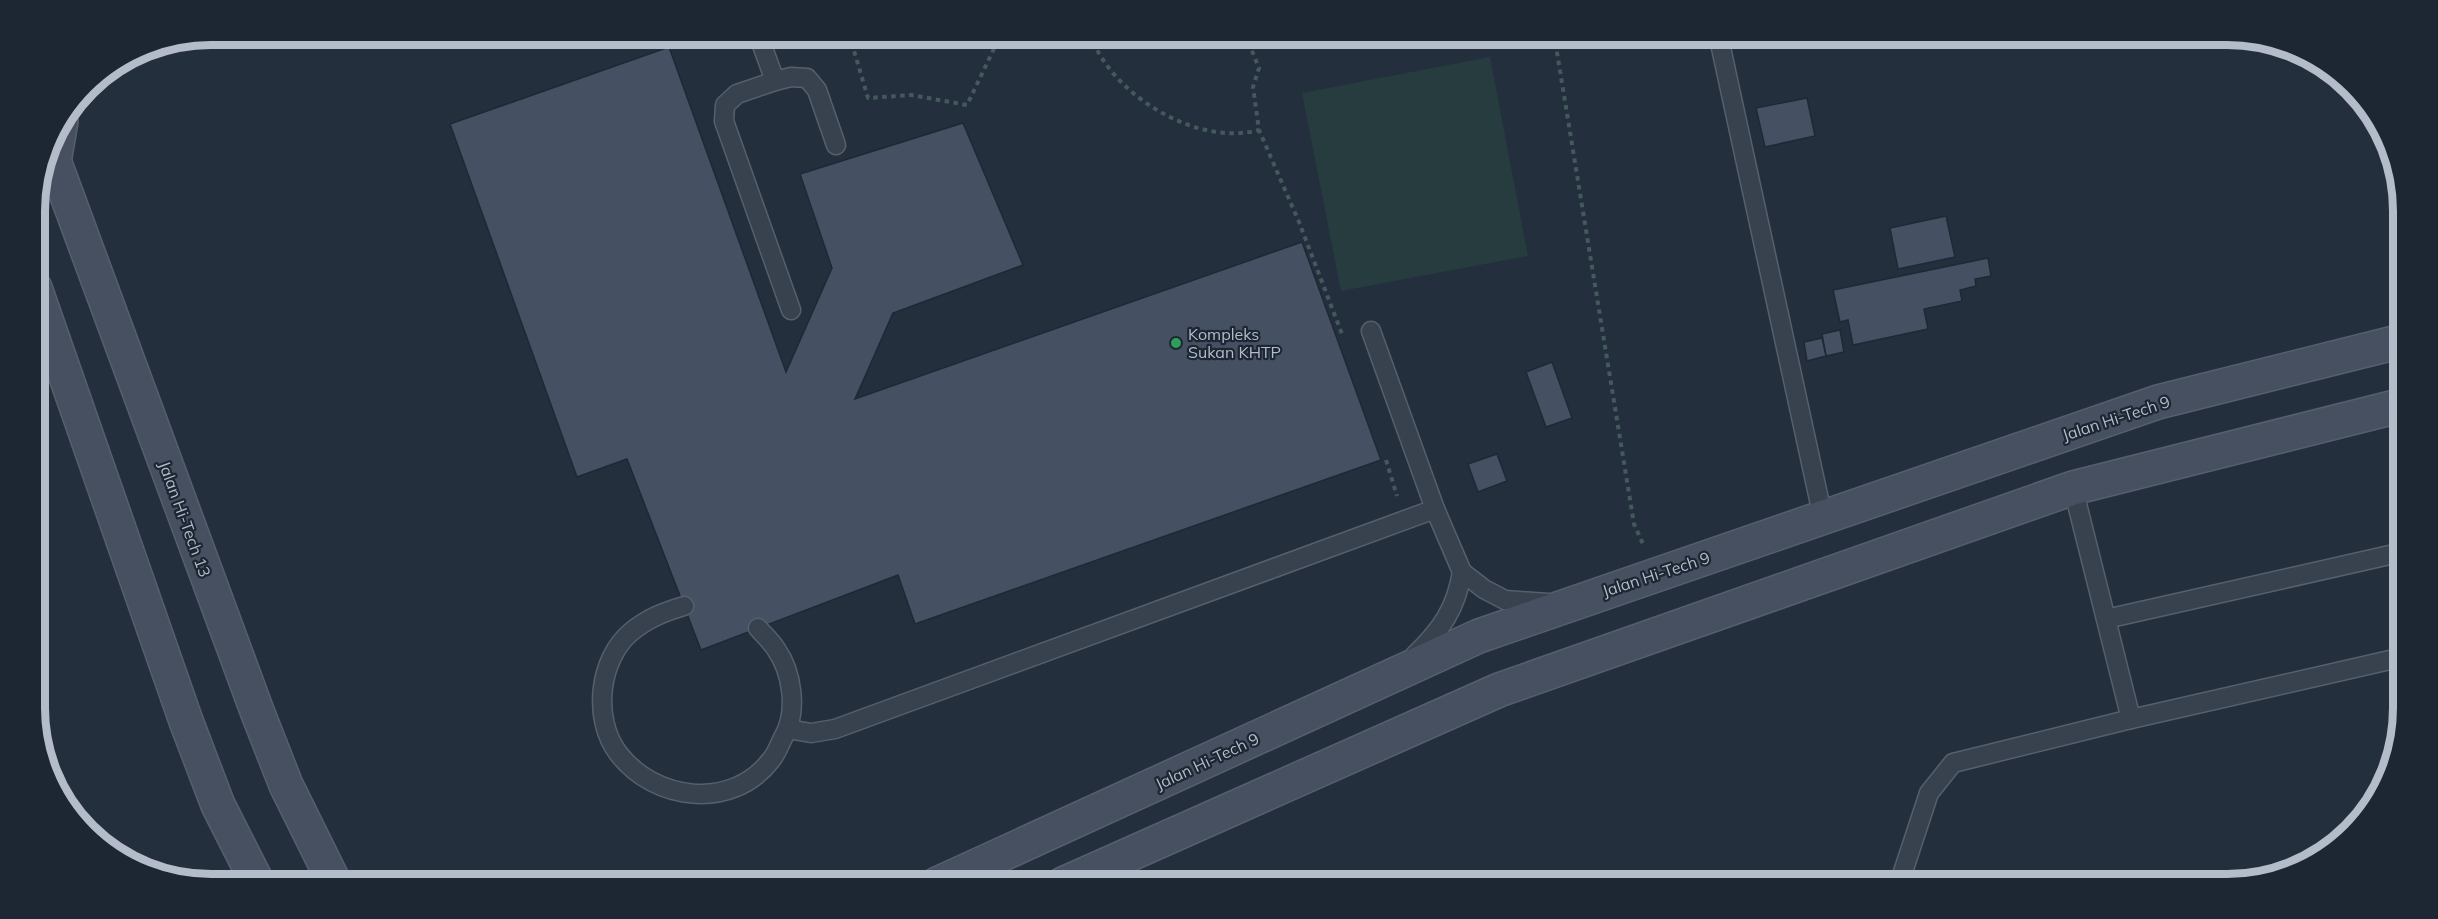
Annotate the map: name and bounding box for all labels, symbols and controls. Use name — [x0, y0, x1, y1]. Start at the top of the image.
place label: Kompleks Sukan KHTP — [1188, 324, 1281, 362]
marker: Kompleks Sukan KHTP — [1169, 336, 1183, 350]
street label: Jalan Hi-Tech 9 — [2060, 391, 2172, 445]
street label: Jalan Hi-Tech 13 — [155, 458, 215, 580]
street label: Jalan Hi-Tech 9 — [1600, 547, 1712, 601]
street label: Jalan Hi-Tech 9 — [1152, 728, 1262, 794]

